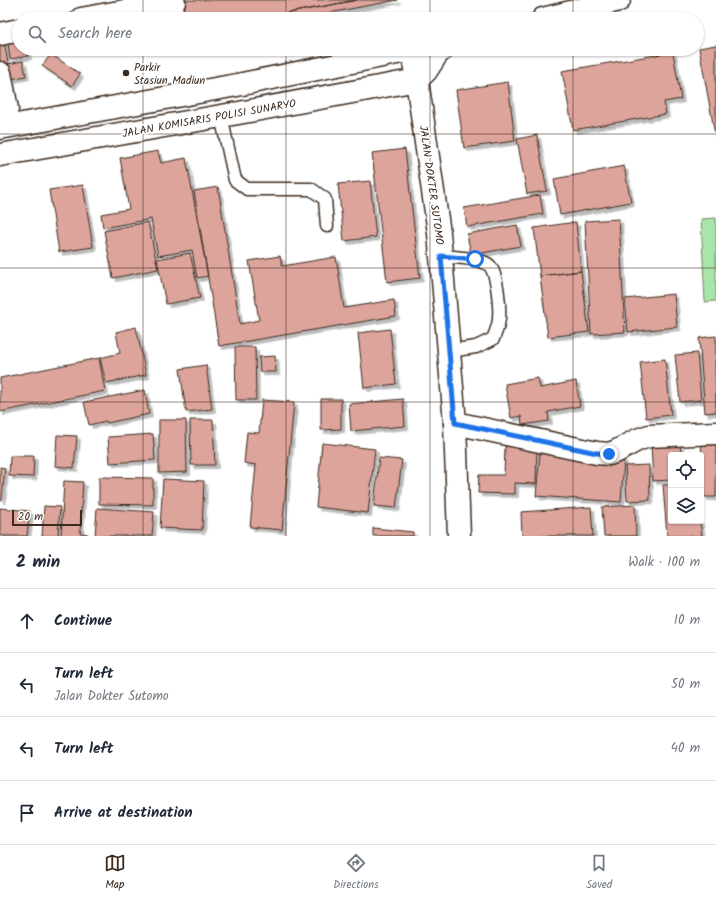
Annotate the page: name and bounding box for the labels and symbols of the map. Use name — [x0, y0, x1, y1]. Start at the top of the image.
place label: Parkir Stasiun Madiun — [134, 59, 205, 90]
marker: Parkir Stasiun Madiun — [121, 68, 131, 78]
street label: JALAN KOMISARIS POLISI SUNARYO — [121, 95, 298, 143]
street label: JALAN DOKTER SUTOMO — [414, 124, 448, 246]
route start — [466, 250, 484, 268]
route end — [600, 445, 618, 463]
scale bar — [12, 508, 82, 527]

